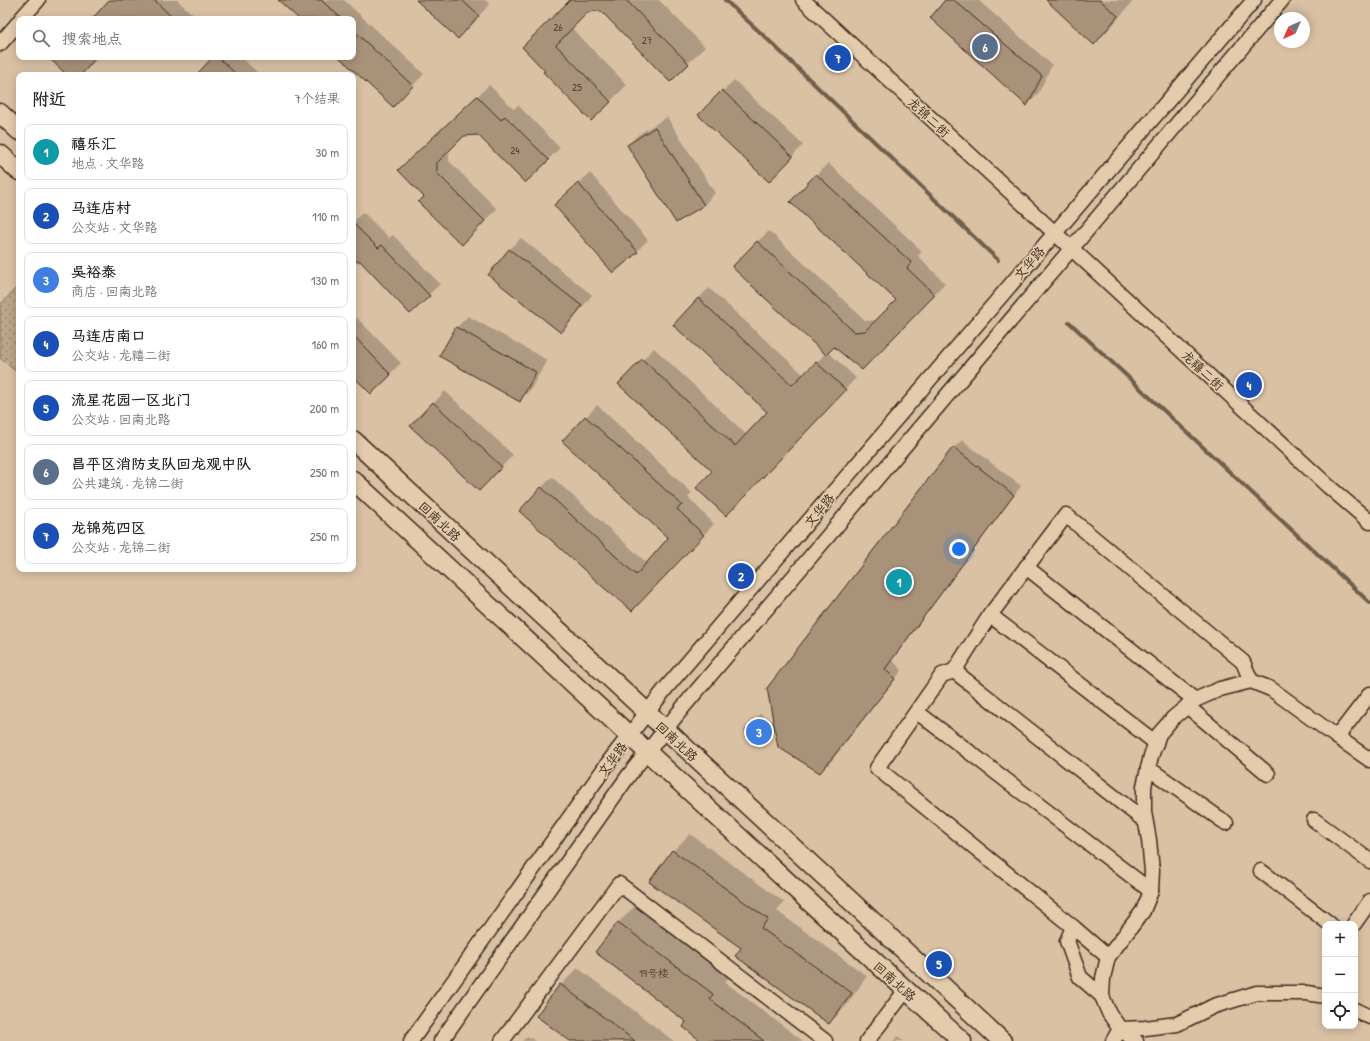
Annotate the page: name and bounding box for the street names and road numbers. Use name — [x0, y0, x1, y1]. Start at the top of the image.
street label: 龙锦二街 — [904, 93, 954, 141]
street label: 文华路 — [1009, 242, 1049, 284]
street label: 龙禧二街 — [1178, 346, 1228, 394]
street label: 文华路 — [800, 489, 838, 531]
street label: 回南北路 — [415, 497, 465, 545]
street label: 回南北路 — [652, 717, 702, 765]
street label: 文华路 — [593, 738, 631, 780]
street label: 回南北路 — [870, 957, 920, 1005]

